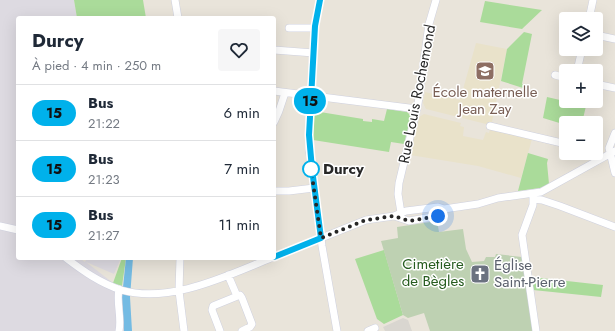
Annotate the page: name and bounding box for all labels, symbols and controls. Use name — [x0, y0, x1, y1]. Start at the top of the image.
map controls — [559, 12, 603, 160]
button: layers — [559, 12, 603, 56]
street label: Rue Louis Rochemond — [393, 22, 441, 166]
text: Durcy — [32, 27, 84, 54]
button: heart — [218, 29, 260, 71]
text: À pied · 4 min · 250 m — [32, 56, 161, 75]
school or university icon: École maternelle Jean Zay — [474, 60, 496, 82]
button: + — [559, 64, 603, 108]
place label: École maternelle Jean Zay — [433, 81, 538, 120]
line badge: 15 — [292, 88, 328, 114]
text: 15 — [302, 91, 318, 111]
text: Bus — [88, 92, 113, 114]
text: 6 min — [223, 102, 260, 124]
text: 15 — [46, 103, 62, 123]
text: 21:22 — [88, 114, 120, 133]
button: − — [559, 116, 603, 160]
text: Bus — [88, 148, 113, 170]
text: 7 min — [224, 158, 260, 180]
place label: Durcy — [323, 158, 364, 180]
text: 15 — [46, 159, 62, 179]
marker: Durcy — [302, 160, 320, 178]
text: 21:23 — [88, 170, 120, 189]
text: Bus — [88, 204, 113, 226]
your location — [428, 206, 448, 226]
text: 11 min — [219, 214, 260, 236]
text: 15 — [46, 215, 62, 235]
text: 21:27 — [88, 226, 119, 245]
park label: Cimetière de Bègles — [402, 253, 464, 292]
place label: Église Saint-Pierre — [494, 254, 566, 293]
church icon: Église Saint-Pierre — [469, 263, 491, 285]

